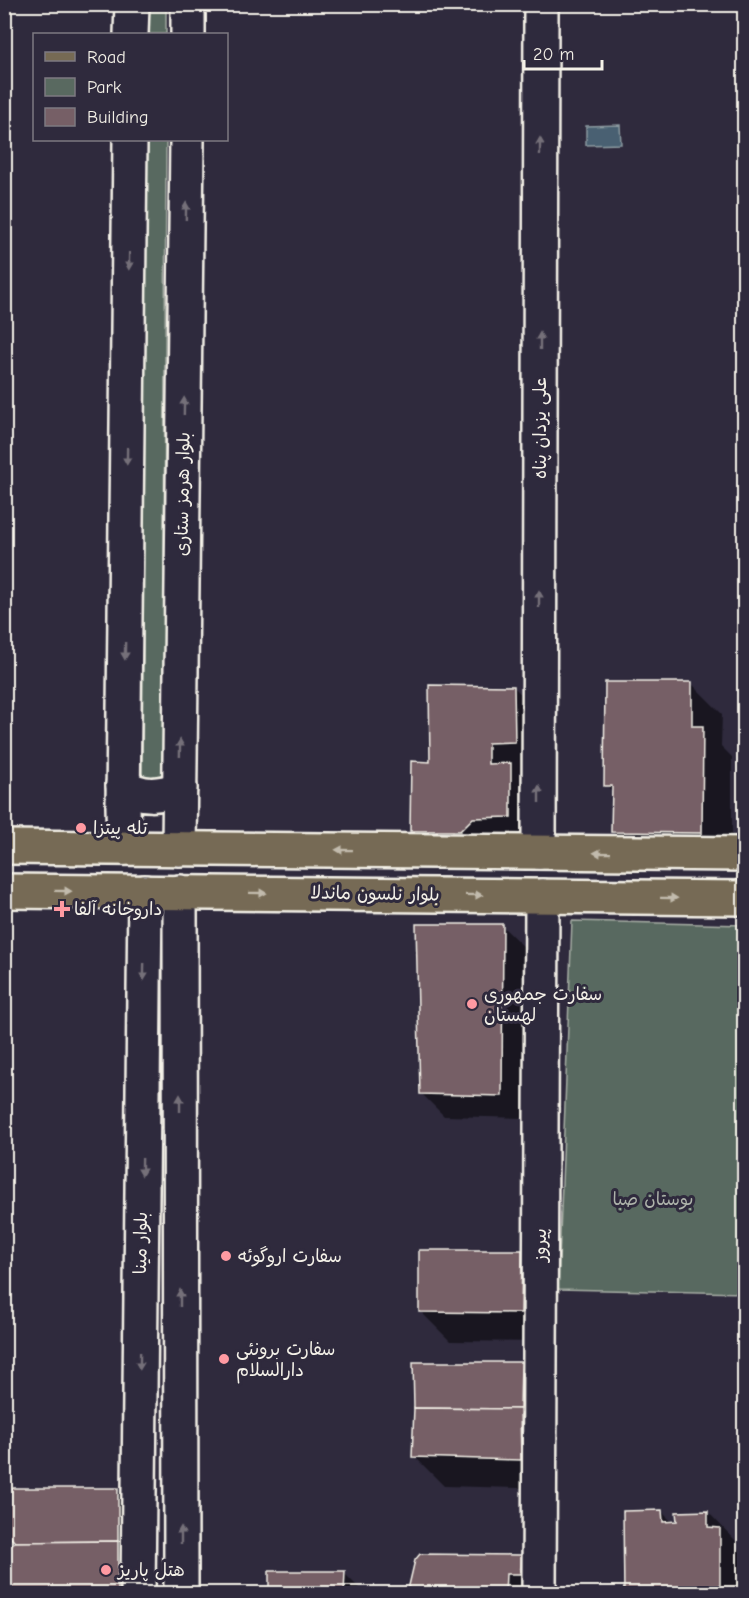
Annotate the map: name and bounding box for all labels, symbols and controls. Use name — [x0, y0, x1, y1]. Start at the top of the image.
legend — [33, 33, 228, 141]
scale bar — [524, 33, 602, 71]
text: 20 m — [533, 44, 574, 65]
text: Road — [87, 47, 126, 68]
text: Park — [87, 77, 122, 98]
text: Building — [87, 107, 149, 128]
one-way arrow — [535, 136, 545, 155]
one-way arrow — [181, 202, 191, 221]
one-way arrow — [124, 251, 134, 270]
one-way arrow — [535, 331, 545, 350]
street label: علی یزدان پناه — [530, 377, 552, 479]
one-way arrow — [179, 397, 189, 416]
street label: بلوار هرمز ستاری — [171, 432, 195, 556]
one-way arrow — [122, 446, 132, 465]
one-way arrow — [534, 589, 544, 608]
one-way arrow — [120, 641, 130, 660]
one-way arrow — [175, 739, 185, 758]
one-way arrow — [534, 784, 544, 803]
place label: تله پیتزا — [93, 818, 148, 840]
marker: تله پیتزا — [74, 821, 88, 835]
one-way arrow — [335, 846, 354, 855]
one-way arrow — [593, 848, 612, 858]
street label: بلوار نلسون ماندلا — [310, 882, 440, 906]
one-way arrow — [53, 886, 72, 896]
one-way arrow — [248, 888, 267, 898]
one-way arrow — [464, 891, 483, 900]
one-way arrow — [659, 893, 678, 902]
place label: داروخانه آلفا — [74, 899, 162, 920]
marker: داروخانه آلفا — [55, 902, 69, 916]
one-way arrow — [139, 962, 149, 981]
place label: سفارت جمهوری لهستان — [484, 984, 602, 1026]
marker: سفارت جمهوری لهستان — [465, 997, 479, 1011]
one-way arrow — [175, 1094, 185, 1113]
one-way arrow — [137, 1157, 147, 1176]
park label: بوستان صبا — [613, 1189, 693, 1210]
street label: بلوار مینا — [130, 1211, 152, 1275]
street label: پیروز — [530, 1228, 552, 1264]
place label: سفارت اروگوئه — [238, 1246, 342, 1267]
marker: سفارت اروگوئه — [219, 1249, 233, 1263]
one-way arrow — [175, 1289, 185, 1308]
place label: سفارت برونئی دارالسلام — [236, 1339, 336, 1384]
one-way arrow — [135, 1352, 145, 1371]
marker: سفارت برونئی دارالسلام — [217, 1352, 231, 1366]
one-way arrow — [176, 1526, 186, 1545]
place label: هتل پاریز — [116, 1560, 185, 1582]
marker: هتل پاریز — [99, 1563, 113, 1577]

